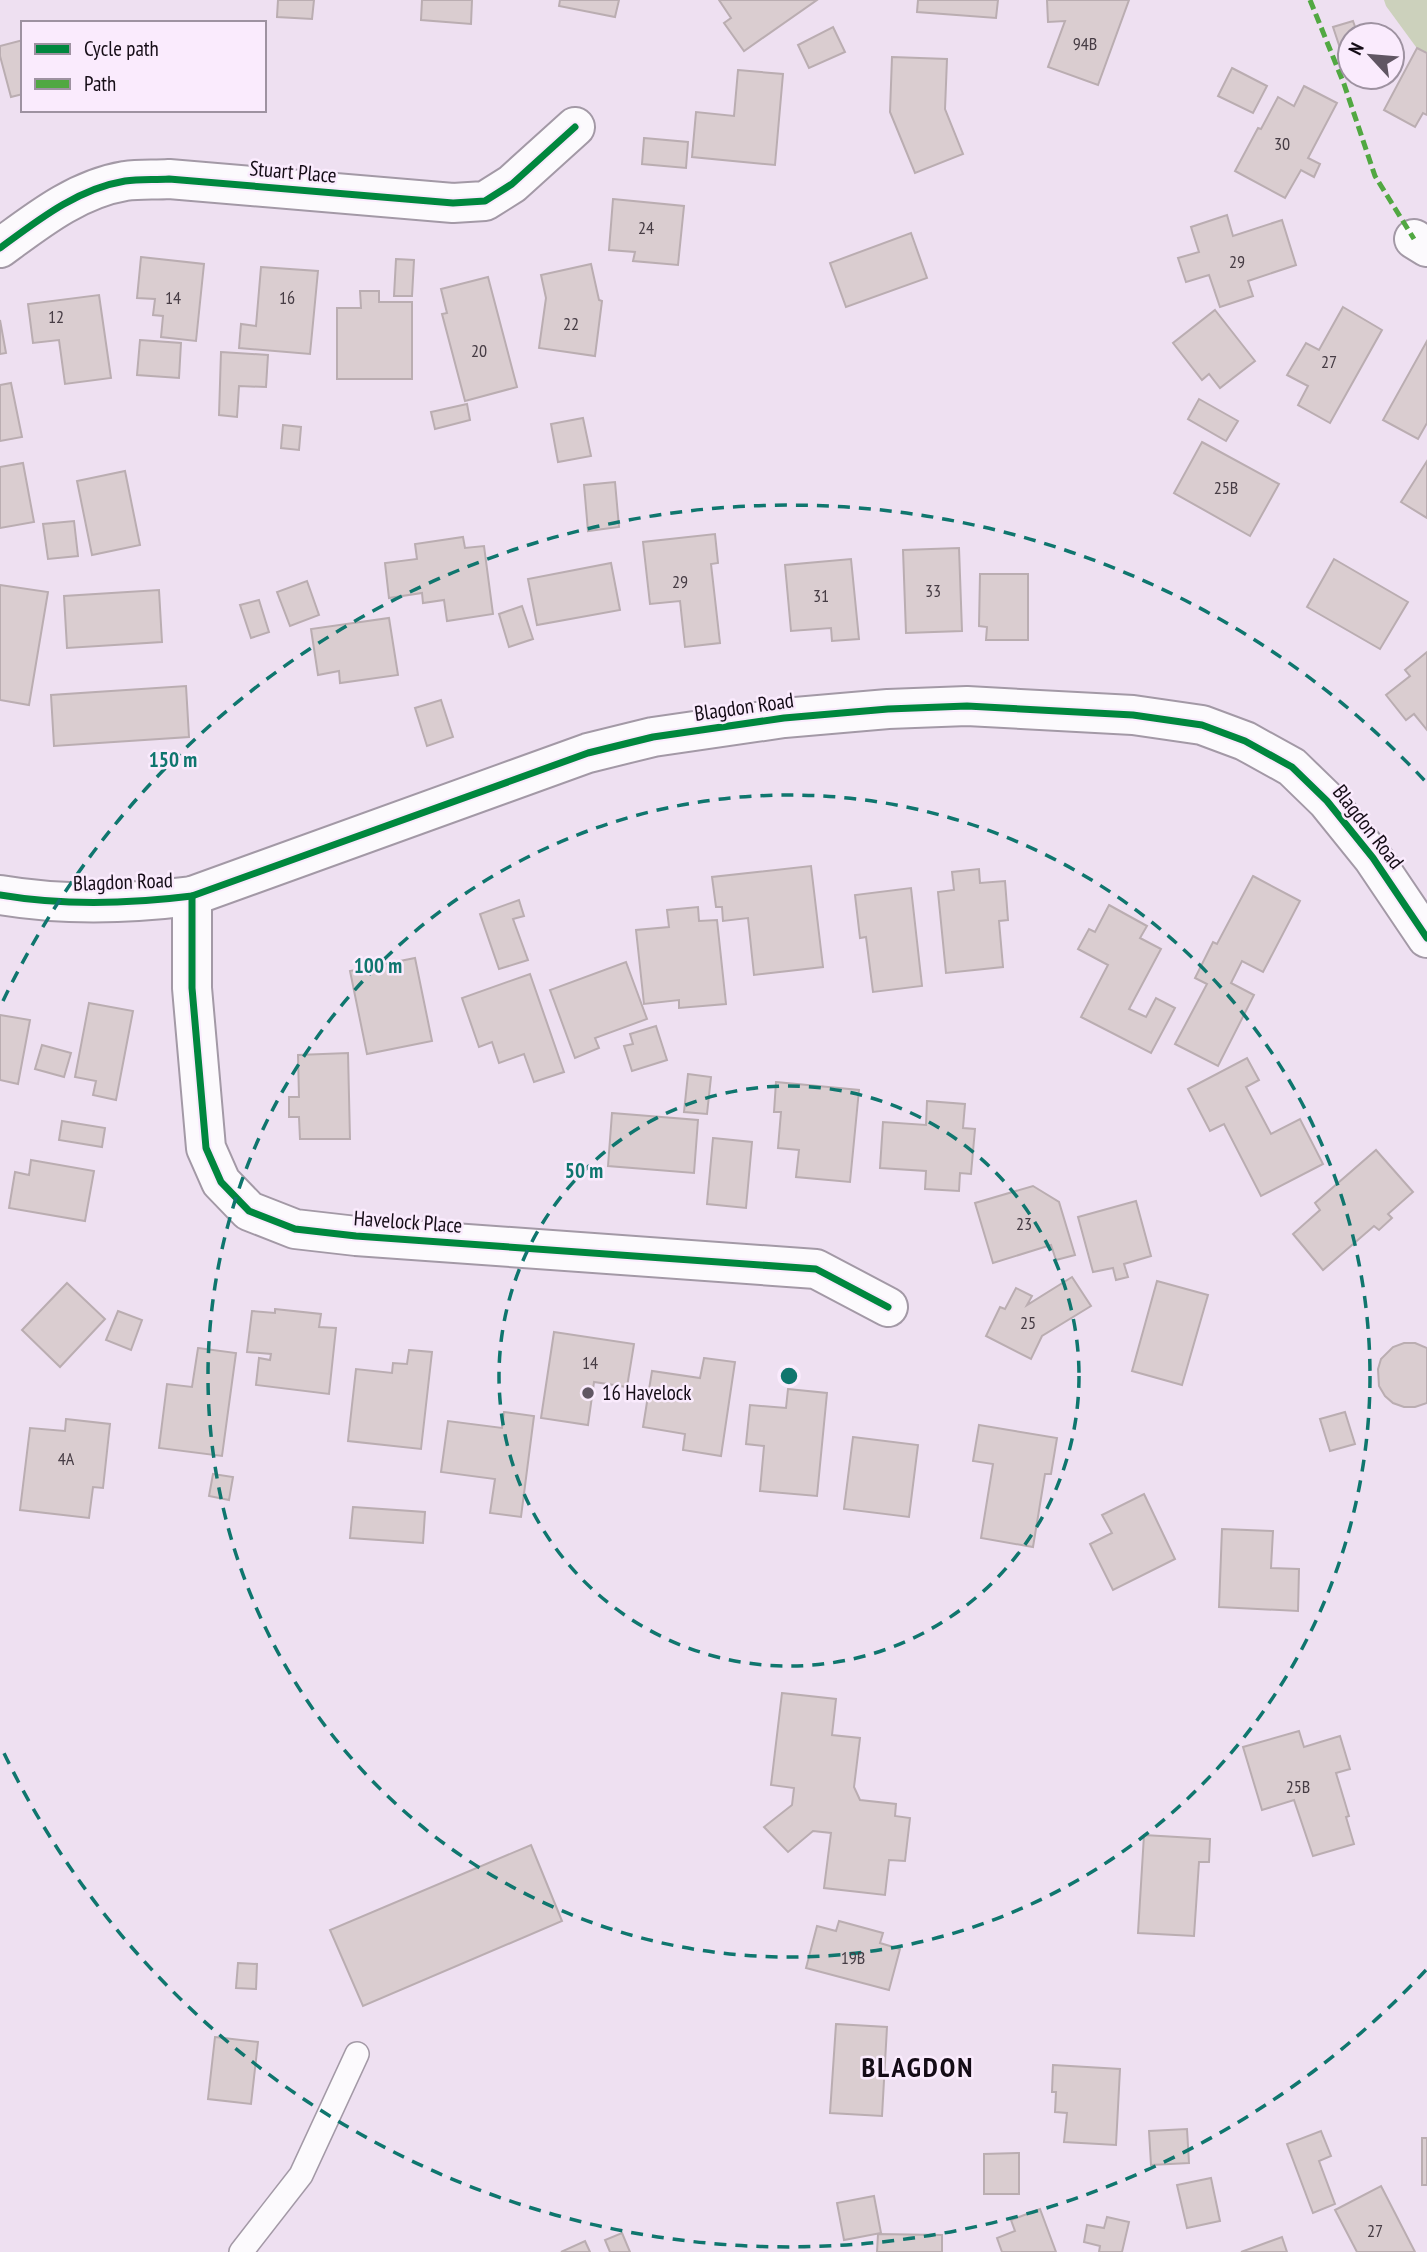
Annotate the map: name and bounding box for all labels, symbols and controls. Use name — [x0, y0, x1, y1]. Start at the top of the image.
legend — [21, 21, 266, 112]
north arrow — [1336, 21, 1406, 91]
house number: 94B — [1073, 32, 1097, 55]
text: Cycle path — [84, 35, 159, 62]
text: N — [1343, 39, 1369, 58]
text: Path — [84, 70, 116, 97]
house number: 30 — [1274, 132, 1290, 155]
street label: Stuart Place — [248, 154, 338, 189]
house number: 24 — [638, 216, 654, 239]
house number: 29 — [1229, 250, 1245, 273]
house number: 14 — [165, 286, 181, 309]
house number: 16 — [279, 286, 295, 309]
house number: 12 — [48, 305, 64, 328]
house number: 22 — [563, 312, 579, 335]
house number: 20 — [471, 339, 487, 362]
house number: 27 — [1321, 350, 1337, 373]
house number: 25B — [1214, 476, 1238, 499]
house number: 29 — [672, 570, 688, 593]
house number: 33 — [925, 579, 941, 602]
house number: 31 — [813, 584, 829, 607]
street label: Blagdon Road — [693, 686, 795, 727]
text: 150 m — [149, 746, 197, 773]
street label: Blagdon Road — [1327, 779, 1410, 874]
street label: Blagdon Road — [73, 866, 173, 897]
text: 100 m — [354, 952, 402, 979]
text: 50 m — [565, 1157, 603, 1184]
street label: Havelock Place — [353, 1204, 463, 1239]
house number: 23 — [1016, 1212, 1032, 1235]
house number: 25 — [1020, 1311, 1036, 1334]
house number: 14 — [582, 1351, 598, 1374]
centre of rings — [777, 1364, 801, 1388]
place label: 16 Havelock — [602, 1379, 691, 1406]
marker: 16 Havelock — [580, 1385, 596, 1401]
house number: 4A — [58, 1447, 75, 1470]
house number: 25B — [1286, 1775, 1310, 1798]
house number: 19B — [841, 1946, 865, 1969]
district label: BLAGDON — [862, 2048, 974, 2085]
house number: 27 — [1367, 2219, 1383, 2242]

